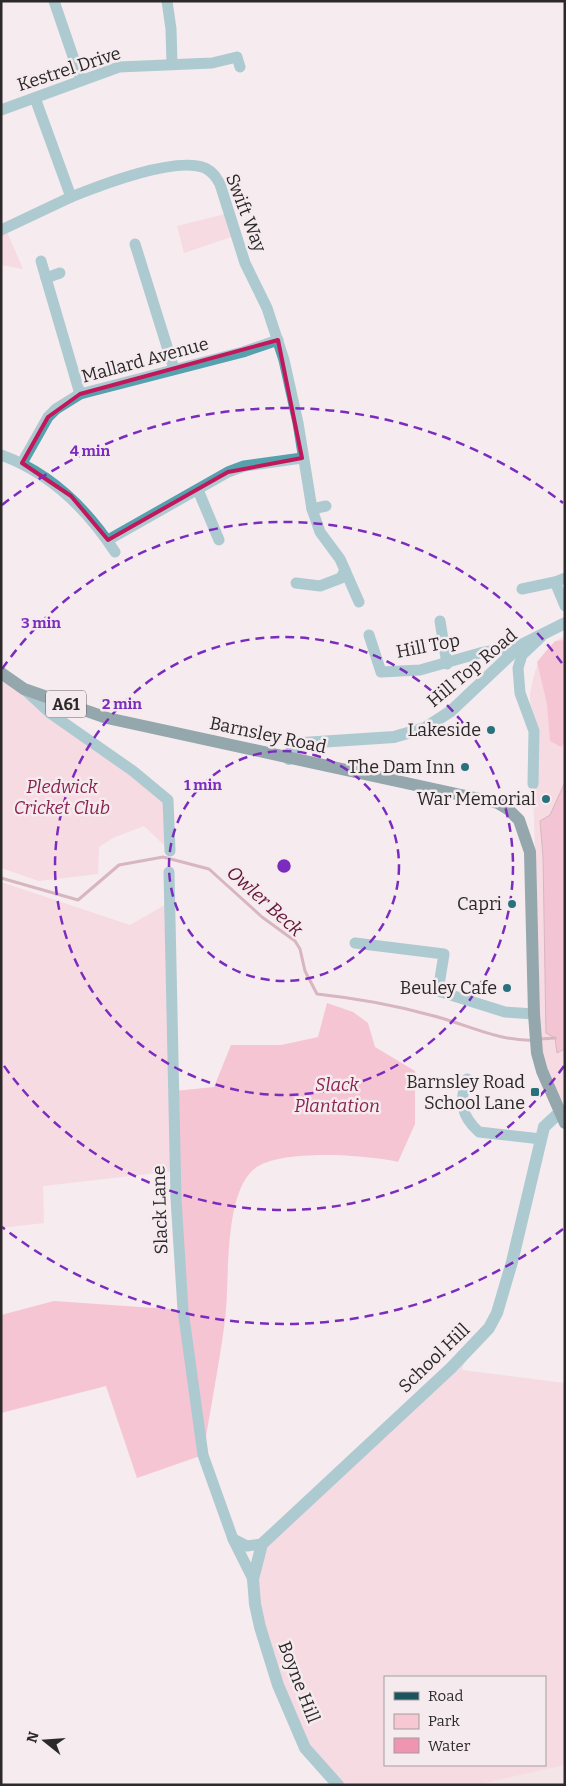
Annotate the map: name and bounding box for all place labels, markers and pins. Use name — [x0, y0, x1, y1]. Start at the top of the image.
place label: Lakeside — [408, 719, 481, 741]
marker: Lakeside — [485, 724, 497, 736]
place label: The Dam Inn — [348, 756, 456, 778]
marker: The Dam Inn — [459, 761, 471, 773]
place label: War Memorial — [417, 788, 536, 810]
marker: War Memorial — [540, 793, 552, 805]
centre of rings — [275, 857, 293, 875]
place label: Capri — [457, 893, 502, 915]
marker: Capri — [506, 898, 518, 910]
place label: Beuley Cafe — [400, 977, 497, 999]
marker: Beuley Cafe — [501, 982, 513, 994]
place label: Barnsley Road School Lane — [406, 1071, 525, 1114]
marker: Barnsley Road School Lane — [529, 1086, 541, 1098]

